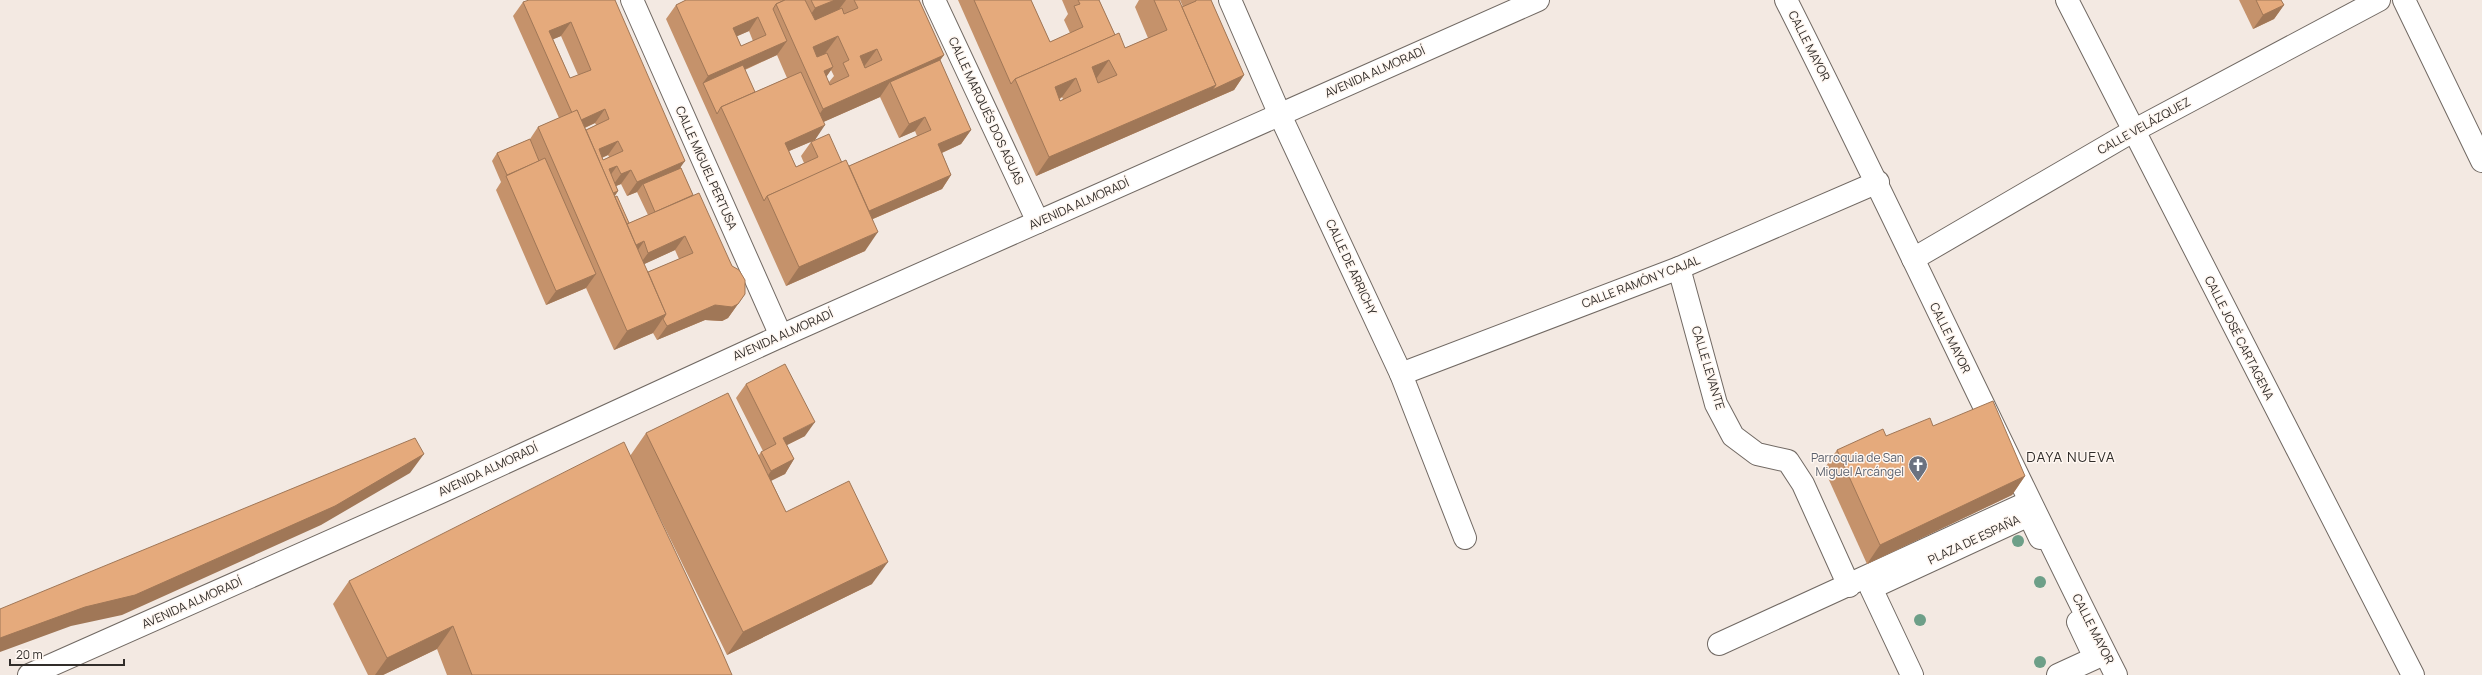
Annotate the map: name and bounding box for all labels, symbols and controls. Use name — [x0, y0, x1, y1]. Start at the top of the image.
street label: CALLE MAYOR — [1784, 8, 1835, 84]
street label: CALLE MARQUÉS DOS AGUAS — [945, 34, 1028, 187]
street label: AVENIDA ALMORADÍ — [1322, 42, 1428, 101]
street label: CALLE VELÁZQUEZ — [2094, 93, 2193, 158]
street label: CALLE MIGUEL PERTUSA — [671, 103, 742, 233]
street label: AVENIDA ALMORADÍ — [1026, 174, 1132, 233]
street label: CALLE DE ARRICHY — [1322, 216, 1381, 318]
street label: CALLE RAMÓN Y CAJAL — [1579, 251, 1702, 312]
street label: CALLE JOSÉ CARTAGENA — [2201, 273, 2278, 403]
street label: CALLE MAYOR — [1926, 300, 1975, 376]
street label: AVENIDA ALMORADÍ — [730, 305, 836, 364]
street label: CALLE LEVANTE — [1688, 324, 1729, 412]
street label: AVENIDA ALMORADÍ — [435, 439, 541, 500]
district label: DAYA NUEVA — [2026, 447, 2116, 466]
place label: Parroquia de San Miguel Arcángel — [1811, 449, 1904, 480]
church icon: Parroquia de San Miguel Arcángel — [1907, 454, 1929, 482]
street label: PLAZA DE ESPAÑA — [1925, 511, 2023, 568]
street label: AVENIDA ALMORADÍ — [139, 573, 245, 632]
street label: CALLE MAYOR — [2068, 591, 2119, 667]
scale bar — [10, 641, 124, 667]
text: 20 m — [16, 646, 43, 663]

